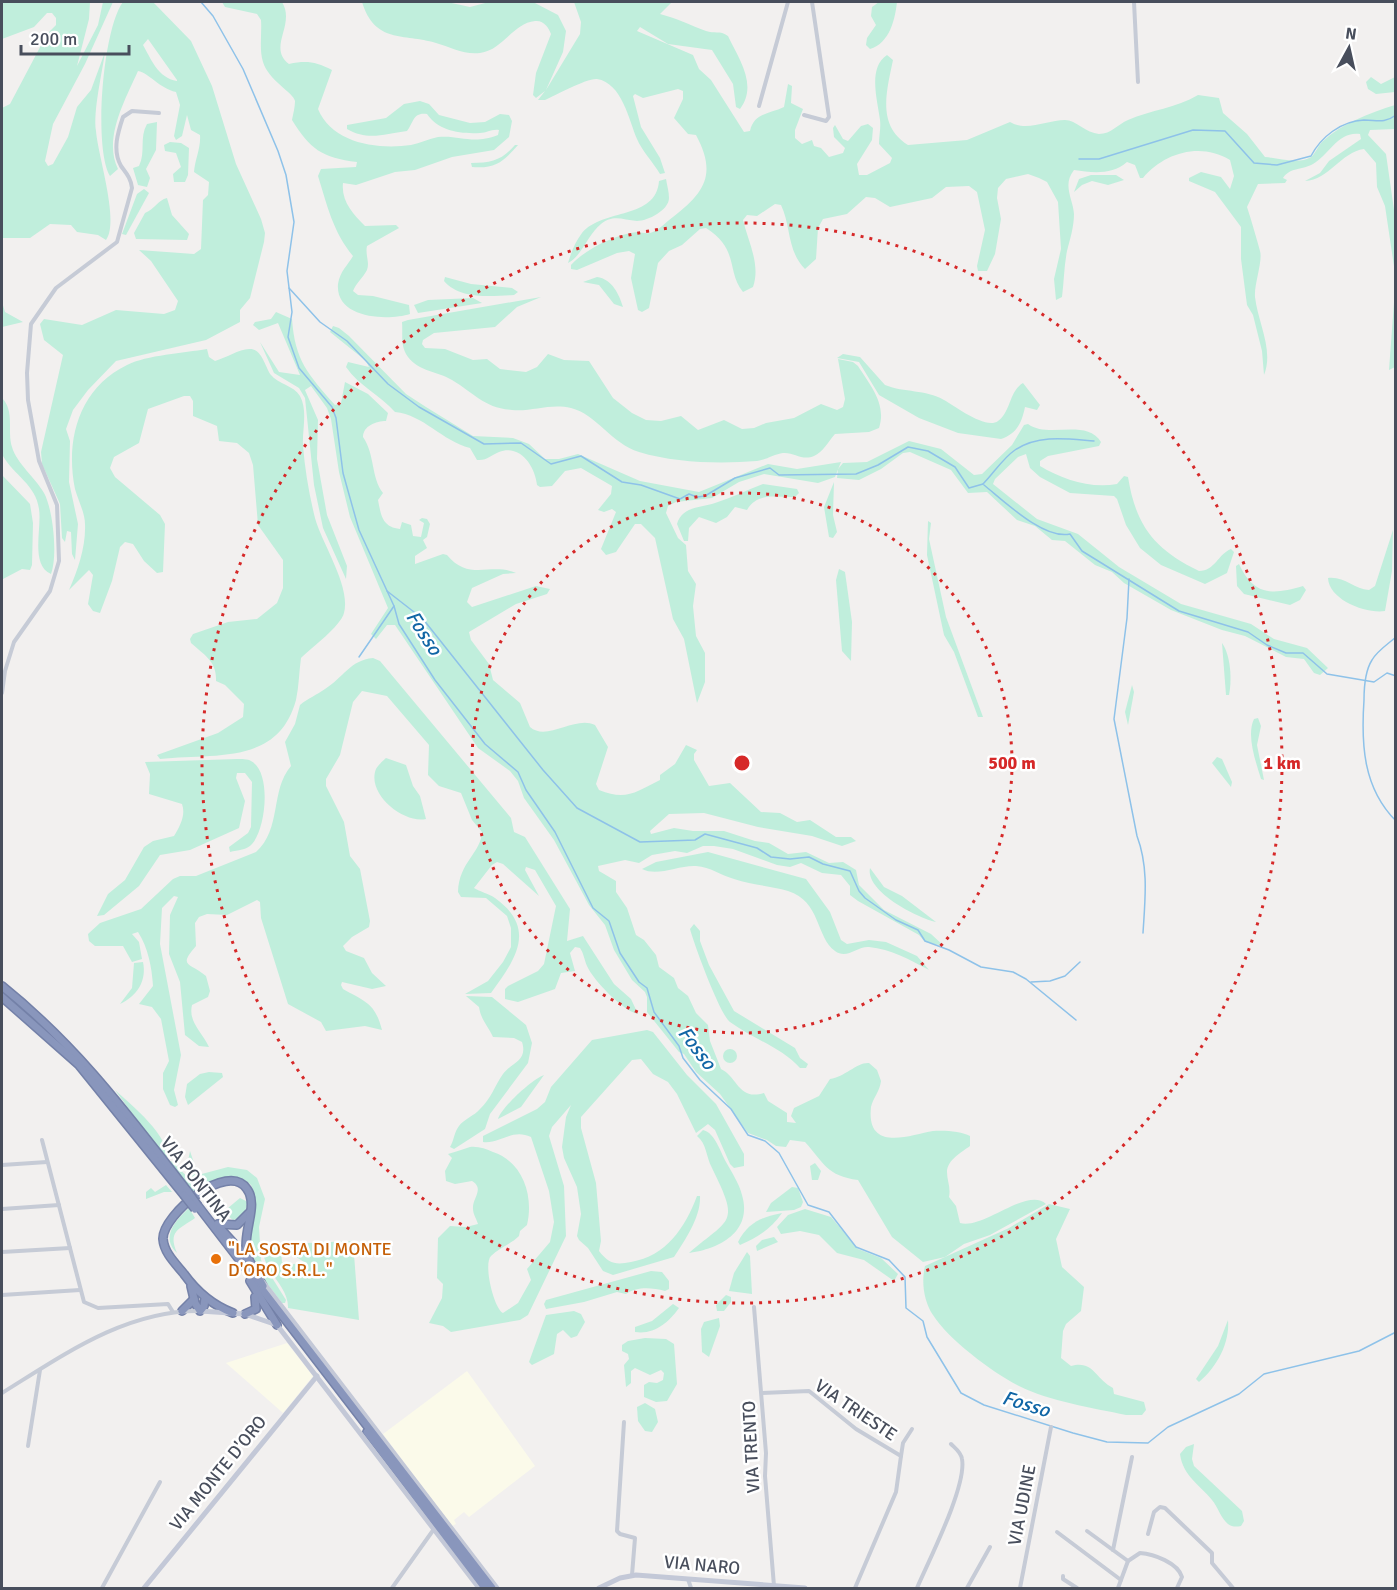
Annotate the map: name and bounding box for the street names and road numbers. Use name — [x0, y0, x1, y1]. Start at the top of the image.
street label: VIA PONTINA — [156, 1132, 236, 1226]
street label: VIA TRIESTE — [811, 1375, 901, 1445]
street label: VIA TRENTO — [738, 1400, 764, 1494]
street label: VIA MONTE D'ORO — [165, 1411, 271, 1535]
street label: VIA UDINE — [1003, 1463, 1041, 1547]
street label: VIA NARO — [663, 1551, 741, 1579]

